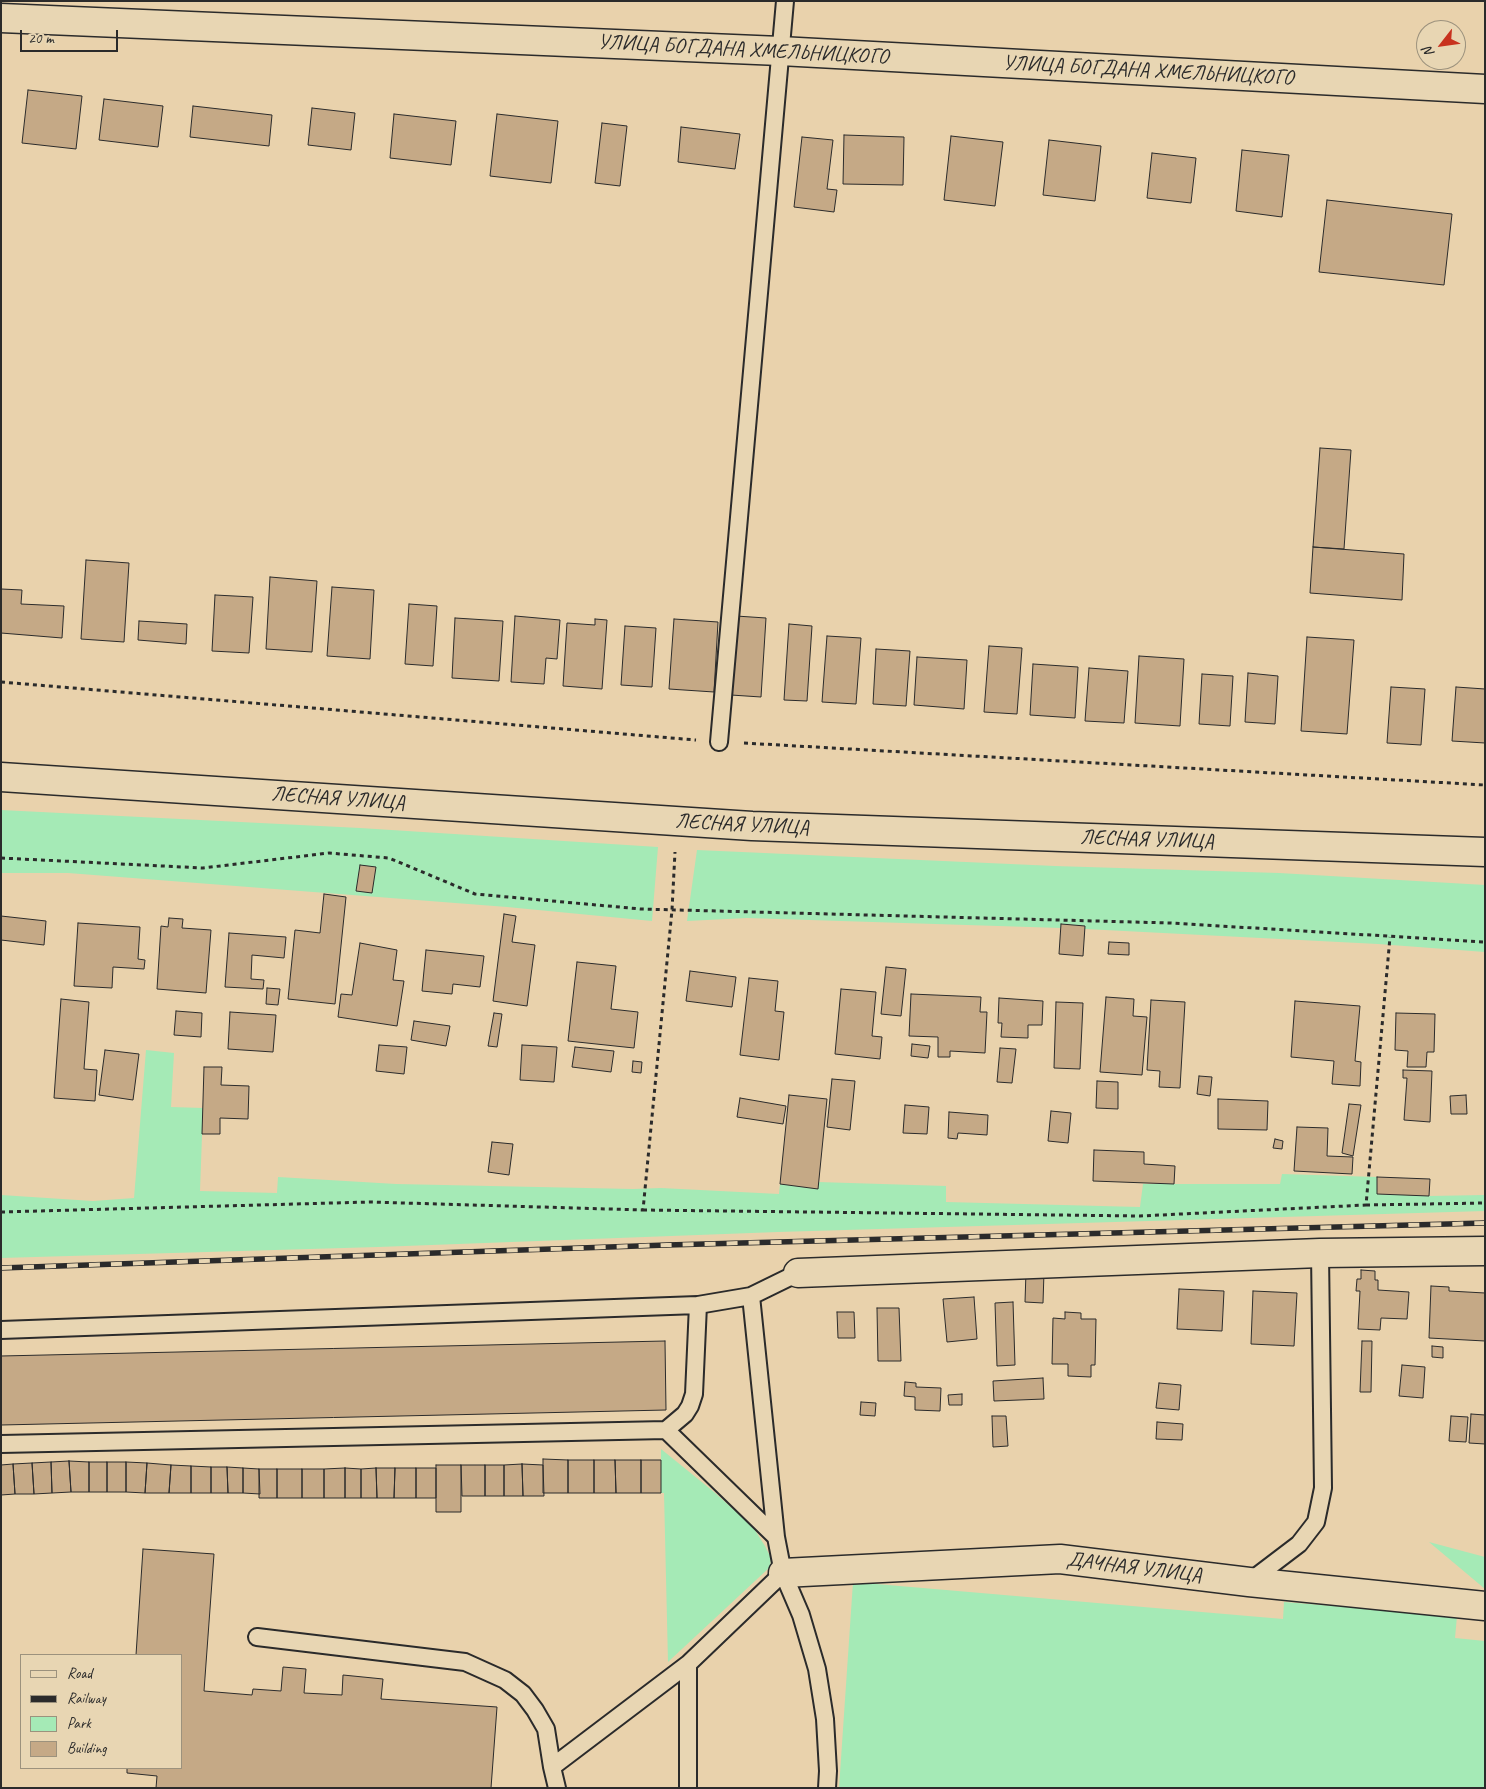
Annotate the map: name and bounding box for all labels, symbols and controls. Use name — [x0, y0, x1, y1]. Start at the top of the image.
scale bar — [22, 20, 120, 52]
north arrow — [1416, 20, 1466, 70]
text: 20 m — [28, 29, 54, 48]
street label: УЛИЦА БОГДАНА ХМЕЛЬНИЦКОГО — [597, 30, 889, 70]
text: N — [1419, 44, 1438, 60]
street label: УЛИЦА БОГДАНА ХМЕЛЬНИЦКОГО — [1002, 51, 1294, 91]
street label: ЛЕСНАЯ УЛИЦА — [270, 782, 406, 816]
street label: ЛЕСНАЯ УЛИЦА — [675, 809, 809, 841]
street label: ЛЕСНАЯ УЛИЦА — [1080, 825, 1214, 855]
street label: ДАЧНАЯ УЛИЦА — [1065, 1547, 1203, 1589]
legend — [20, 1654, 182, 1769]
text: Road — [67, 1664, 92, 1683]
text: Railway — [67, 1689, 106, 1708]
text: Park — [67, 1714, 91, 1733]
text: Building — [67, 1739, 106, 1758]

